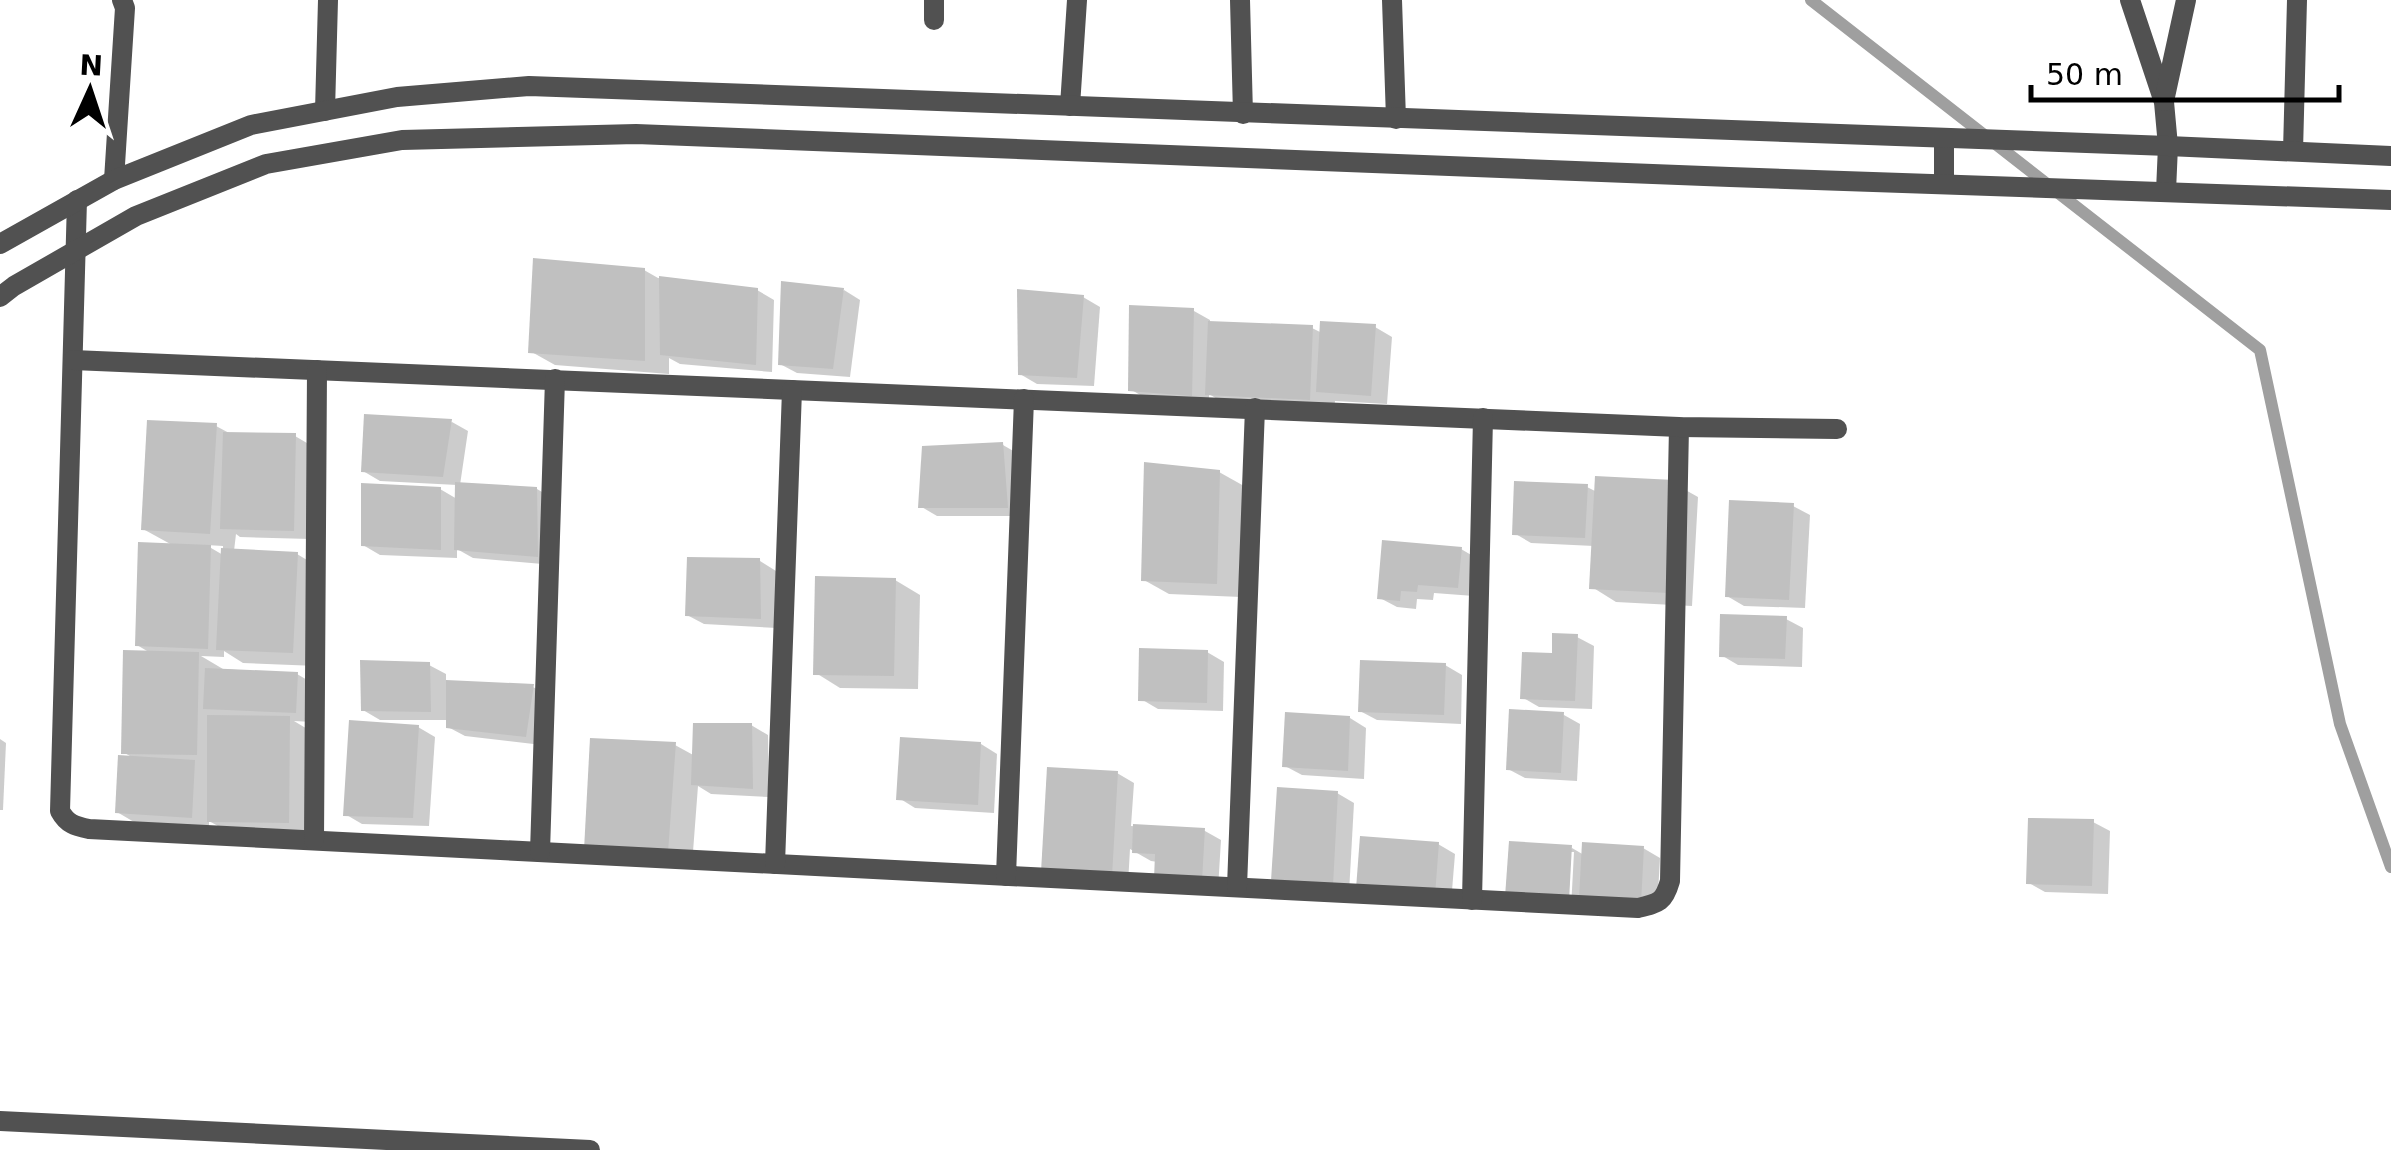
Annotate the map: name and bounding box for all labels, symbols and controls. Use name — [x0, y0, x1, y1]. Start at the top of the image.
north arrow — [40, 40, 140, 140]
scale bar — [2031, 40, 2338, 102]
text: N — [79, 48, 104, 83]
text: 50 m — [2046, 57, 2123, 92]

